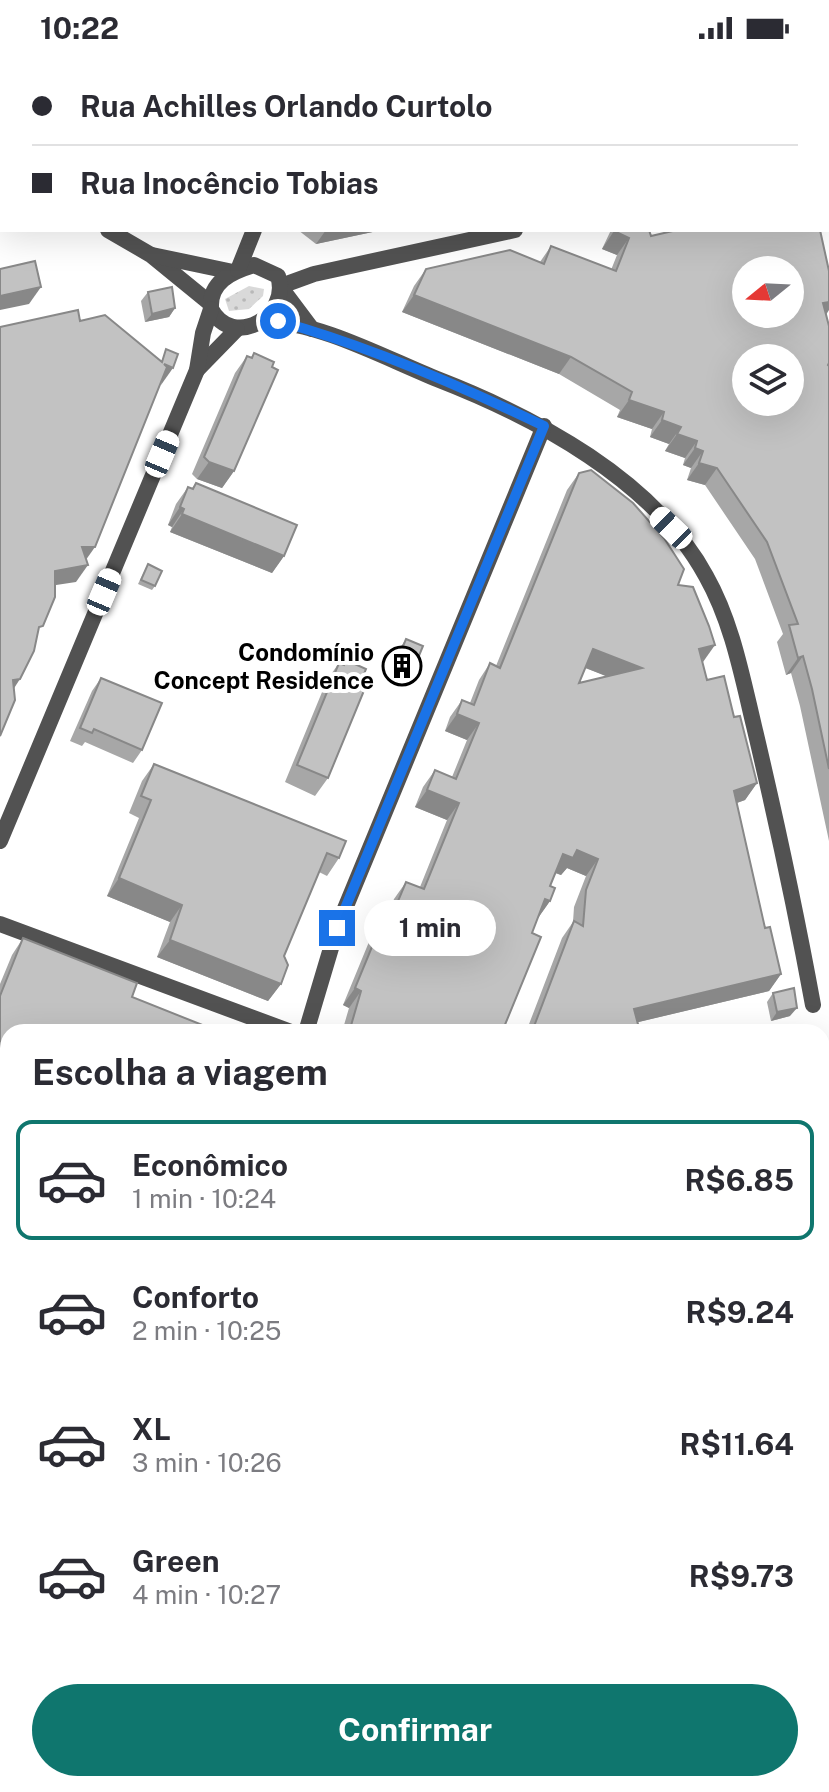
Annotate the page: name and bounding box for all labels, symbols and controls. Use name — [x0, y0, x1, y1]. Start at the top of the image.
text: 10:22 — [40, 10, 119, 46]
text: Rua Achilles Orlando Curtolo — [80, 88, 492, 124]
text: Rua Inocêncio Tobias — [80, 165, 379, 201]
north arrow — [732, 256, 804, 328]
map controls — [732, 256, 804, 416]
route start — [260, 303, 296, 339]
button: layers — [732, 344, 804, 416]
car — [142, 427, 182, 481]
car — [645, 503, 697, 553]
car — [84, 565, 124, 619]
place label: Condomínio Concept Residence — [153, 638, 374, 694]
building icon: Condomínio Concept Residence — [381, 645, 423, 687]
callout: 1 min — [365, 900, 497, 956]
route end — [319, 910, 355, 946]
text: 1 min — [399, 912, 461, 943]
text: Escolha a viagem — [32, 1051, 328, 1093]
icon: car — [36, 1144, 108, 1216]
text: Econômico — [132, 1147, 288, 1183]
text: R$6.85 — [684, 1162, 794, 1198]
text: 1 min · 10:24 — [132, 1183, 276, 1214]
icon: car — [36, 1276, 108, 1348]
text: Conforto — [132, 1279, 259, 1315]
text: R$9.24 — [686, 1294, 794, 1330]
text: 2 min · 10:25 — [132, 1315, 281, 1346]
icon: car — [36, 1408, 108, 1480]
text: XL — [132, 1411, 171, 1447]
text: R$11.64 — [680, 1426, 794, 1462]
text: 3 min · 10:26 — [132, 1447, 282, 1478]
icon: car — [36, 1540, 108, 1612]
text: Green — [132, 1543, 219, 1579]
text: R$9.73 — [689, 1558, 794, 1594]
text: 4 min · 10:27 — [132, 1579, 281, 1610]
button: Confirmar — [32, 1684, 798, 1776]

